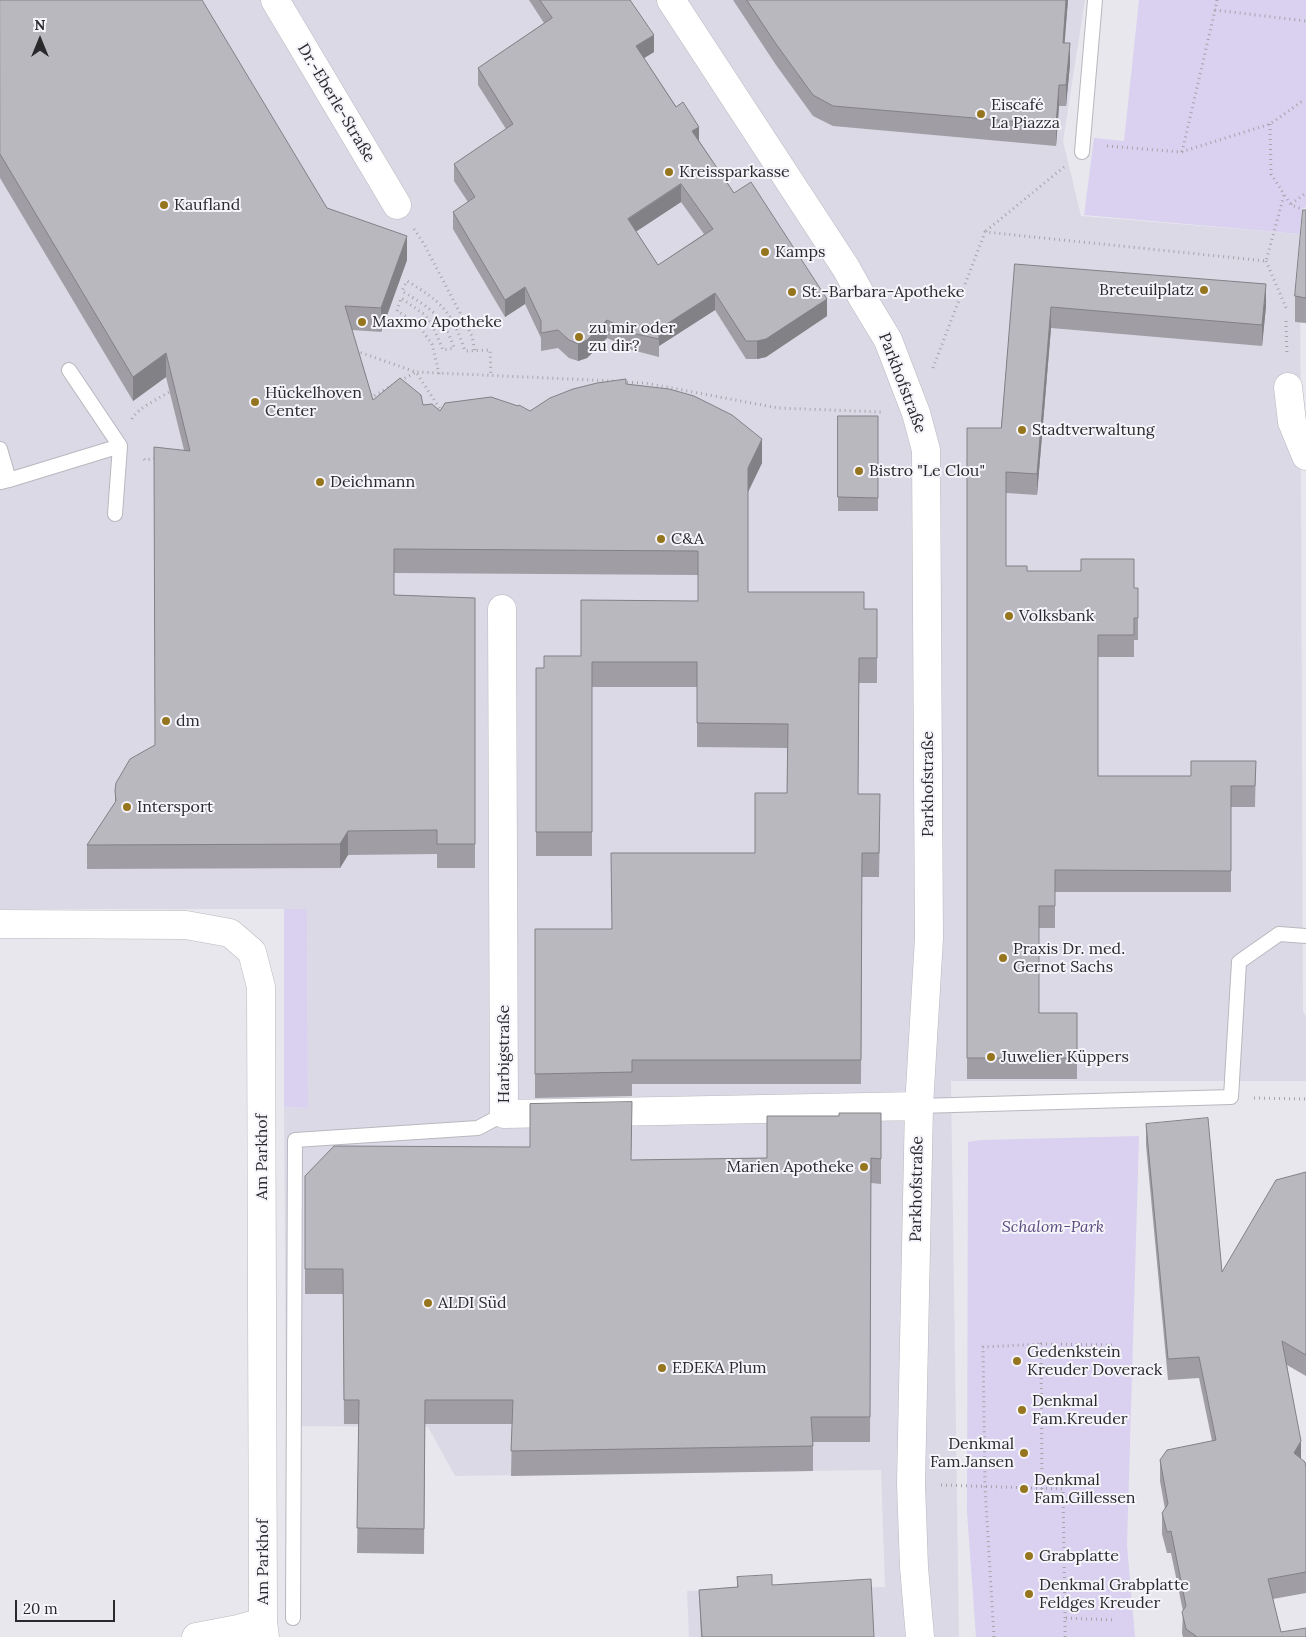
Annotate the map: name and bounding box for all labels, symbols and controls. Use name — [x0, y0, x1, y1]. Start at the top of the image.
north arrow — [15, 15, 65, 65]
text: N — [35, 16, 45, 34]
street label: Dr.-Eberle-Straße — [293, 40, 379, 166]
place label: Eiscafé La Piazza — [991, 95, 1060, 133]
marker: Eiscafé La Piazza — [975, 108, 987, 120]
place label: Kreissparkasse — [679, 162, 790, 182]
marker: Kreissparkasse — [663, 166, 675, 178]
place label: Kaufland — [174, 195, 240, 215]
marker: Kaufland — [158, 199, 170, 211]
place label: Kamps — [775, 242, 825, 262]
marker: Kamps — [759, 246, 771, 258]
place label: Breteuilplatz — [1099, 280, 1194, 300]
place label: St.-Barbara-Apotheke — [802, 282, 964, 302]
marker: Breteuilplatz — [1198, 284, 1210, 296]
marker: St.-Barbara-Apotheke — [786, 286, 798, 298]
place label: Maxmo Apotheke — [372, 312, 502, 332]
marker: Maxmo Apotheke — [356, 316, 368, 328]
place label: zu mir oder zu dir? — [589, 318, 675, 356]
street label: Parkhofstraße — [874, 330, 930, 436]
marker: zu mir oder zu dir? — [573, 331, 585, 343]
place label: Hückelhoven Center — [265, 383, 362, 421]
marker: Hückelhoven Center — [249, 396, 261, 408]
place label: Stadtverwaltung — [1032, 420, 1155, 440]
marker: Stadtverwaltung — [1016, 424, 1028, 436]
place label: Bistro "Le Clou" — [869, 461, 985, 481]
marker: Bistro "Le Clou" — [853, 465, 865, 477]
place label: Deichmann — [330, 472, 415, 492]
marker: Deichmann — [314, 476, 326, 488]
place label: C&A — [671, 529, 704, 549]
marker: C&A — [655, 533, 667, 545]
place label: Volksbank — [1019, 606, 1094, 626]
marker: Volksbank — [1003, 610, 1015, 622]
place label: dm — [176, 711, 200, 731]
marker: dm — [160, 715, 172, 727]
street label: Parkhofstraße — [918, 731, 938, 837]
place label: Intersport — [137, 797, 213, 817]
marker: Intersport — [121, 801, 133, 813]
place label: Praxis Dr. med. Gernot Sachs — [1013, 939, 1125, 977]
marker: Praxis Dr. med. Gernot Sachs — [997, 952, 1009, 964]
street label: Harbigstraße — [494, 1005, 514, 1103]
place label: Juwelier Küppers — [1001, 1047, 1129, 1067]
marker: Juwelier Küppers — [985, 1051, 997, 1063]
street label: Am Parkhof — [252, 1114, 272, 1200]
street label: Parkhofstraße — [906, 1136, 928, 1242]
place label: Marien Apotheke — [727, 1157, 854, 1177]
marker: Marien Apotheke — [858, 1161, 870, 1173]
park label: Schalom-Park — [1002, 1217, 1104, 1237]
place label: ALDI Süd — [438, 1293, 507, 1313]
marker: ALDI Süd — [422, 1297, 434, 1309]
place label: Gedenkstein Kreuder Doverack — [1027, 1342, 1162, 1380]
marker: Gedenkstein Kreuder Doverack — [1011, 1355, 1023, 1367]
place label: EDEKA Plum — [672, 1358, 767, 1378]
marker: EDEKA Plum — [656, 1362, 668, 1374]
place label: Denkmal Fam.Kreuder — [1032, 1391, 1128, 1429]
marker: Denkmal Fam.Kreuder — [1016, 1404, 1028, 1416]
place label: Denkmal Fam.Jansen — [930, 1434, 1014, 1472]
marker: Denkmal Fam.Jansen — [1018, 1447, 1030, 1459]
place label: Denkmal Fam.Gillessen — [1034, 1470, 1136, 1508]
marker: Denkmal Fam.Gillessen — [1018, 1483, 1030, 1495]
street label: Am Parkhof — [253, 1519, 273, 1605]
place label: Grabplatte — [1039, 1546, 1119, 1566]
marker: Grabplatte — [1023, 1550, 1035, 1562]
place label: Denkmal Grabplatte Feldges Kreuder — [1039, 1575, 1189, 1613]
marker: Denkmal Grabplatte Feldges Kreuder — [1023, 1588, 1035, 1600]
scale bar — [18, 1590, 118, 1622]
text: 20 m — [23, 1599, 58, 1618]

